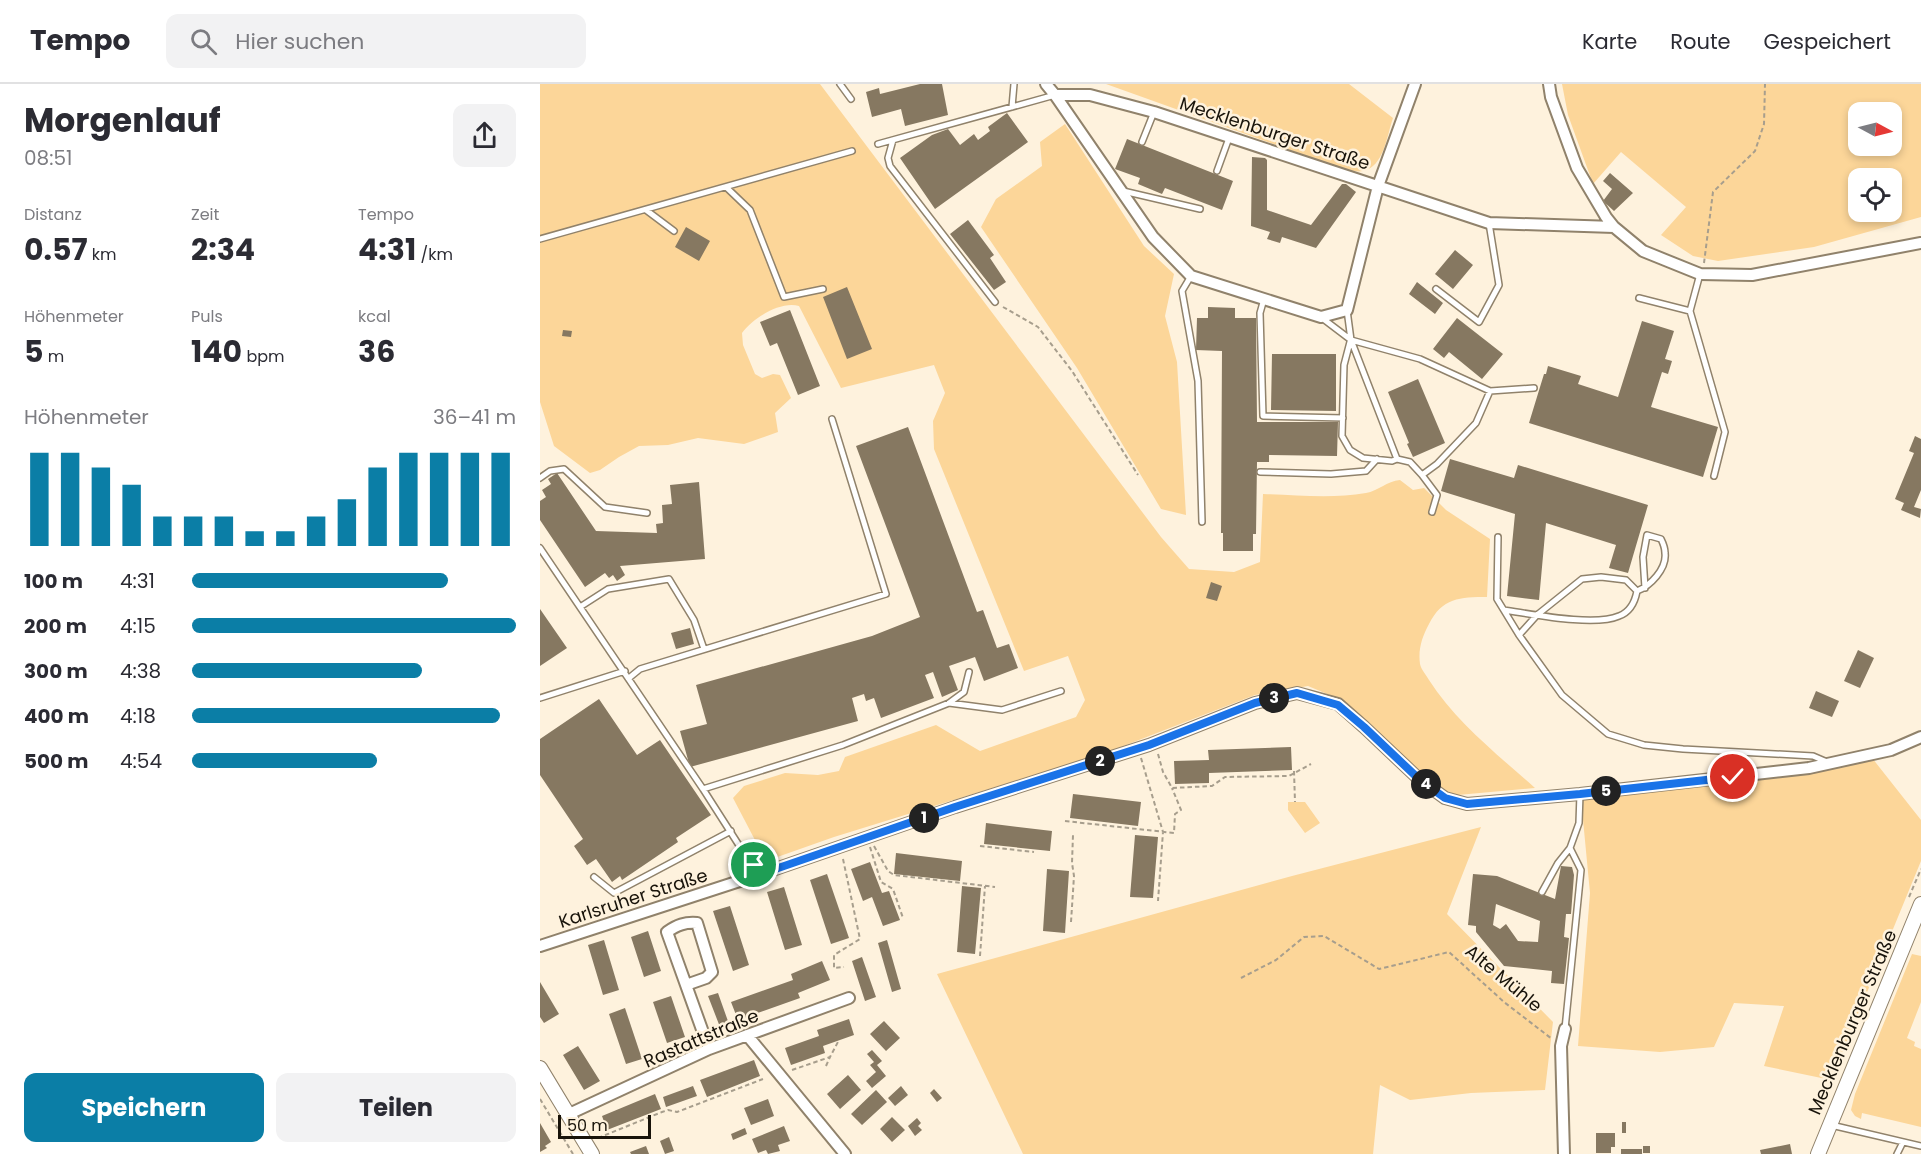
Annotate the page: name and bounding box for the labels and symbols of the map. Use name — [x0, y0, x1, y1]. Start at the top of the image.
street label: Mecklenburger Straße — [1177, 90, 1373, 176]
north arrow — [1848, 102, 1902, 156]
pin: 3 — [1259, 683, 1289, 713]
pin: 2 — [1085, 746, 1115, 776]
pin — [1707, 751, 1758, 802]
pin: 4 — [1411, 769, 1441, 799]
pin: 5 — [1591, 776, 1621, 806]
pin: 1 — [909, 803, 939, 833]
pin — [728, 839, 779, 890]
street label: Karlsruher Straße — [555, 862, 711, 934]
street label: Mecklenburger Straße — [1802, 926, 1902, 1118]
street label: Alte Mühle — [1460, 938, 1548, 1018]
street label: Rastattstraße — [640, 1003, 762, 1073]
scale bar — [558, 1112, 651, 1140]

